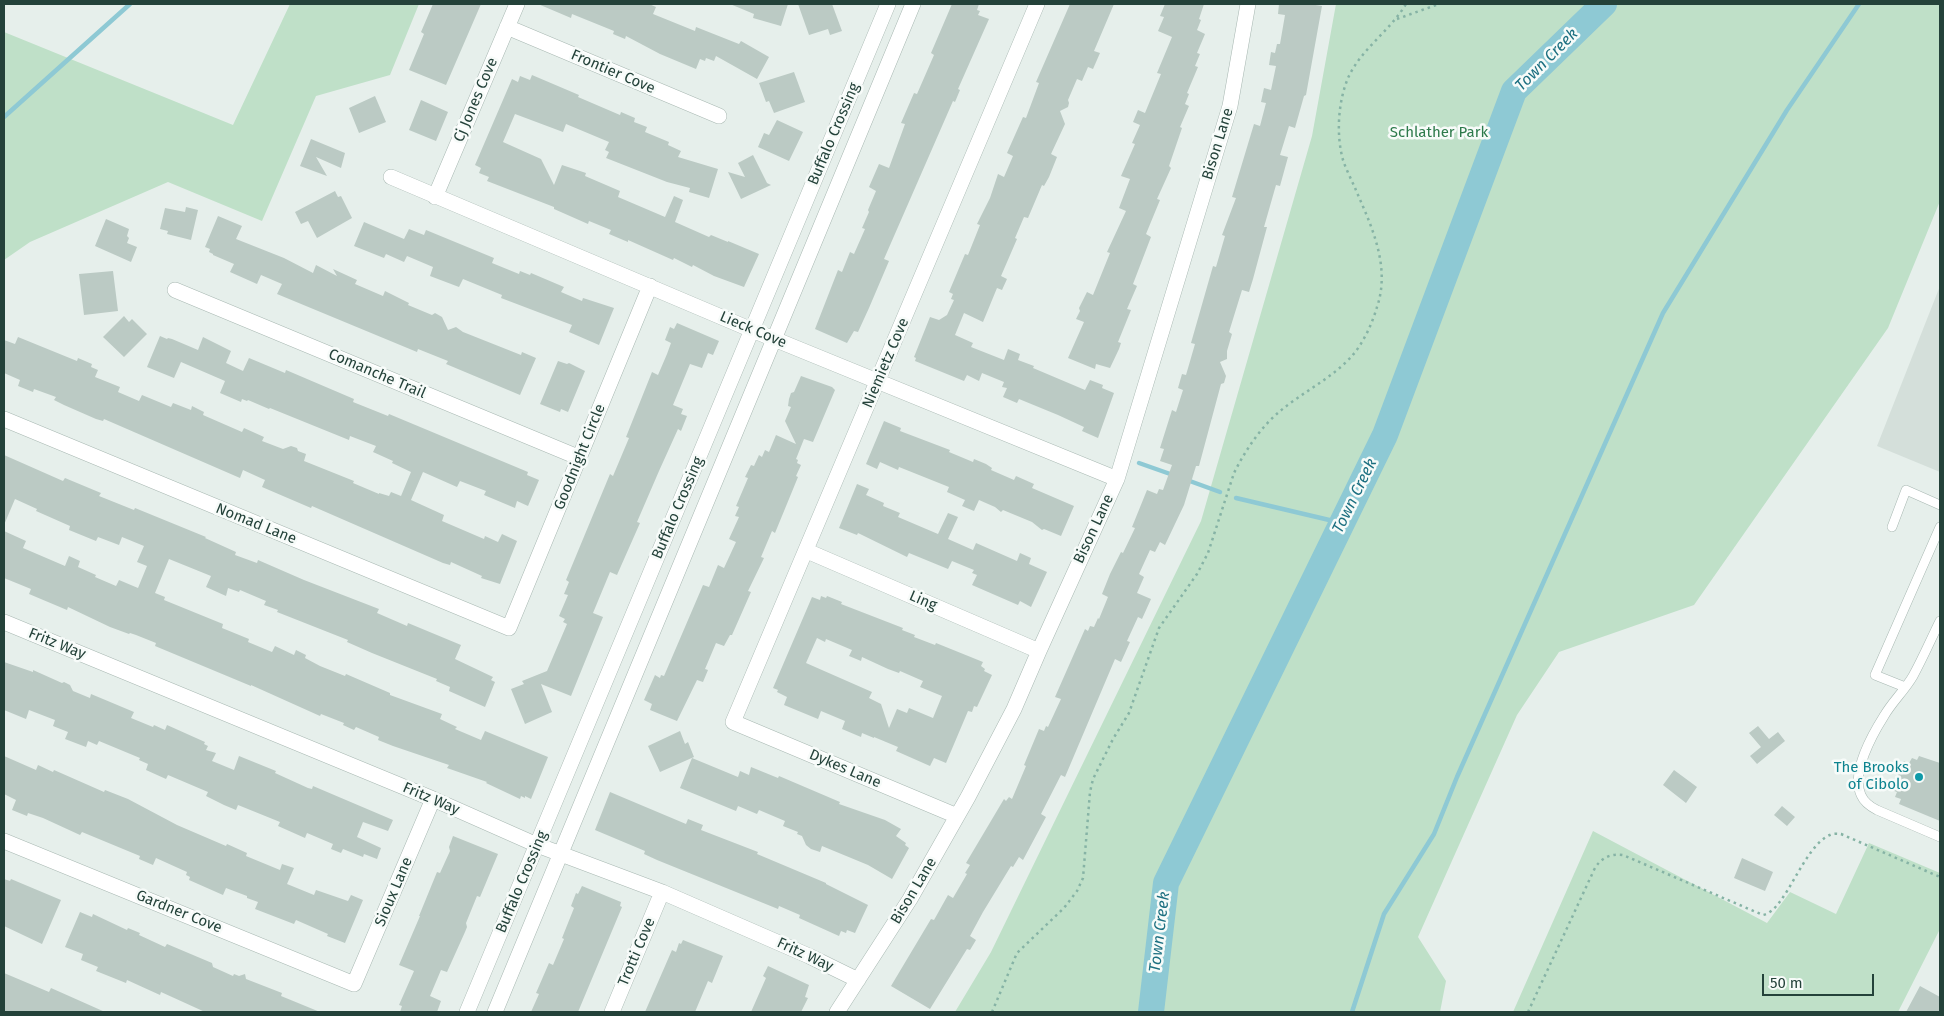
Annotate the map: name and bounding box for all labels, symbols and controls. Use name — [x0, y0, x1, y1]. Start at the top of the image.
water label: Town Creek — [1512, 25, 1582, 95]
street label: Frontier Cove — [568, 46, 658, 98]
street label: Cj Jones Cove — [450, 55, 502, 145]
street label: Buffalo Crossing — [804, 80, 864, 188]
street label: Bison Lane — [1199, 106, 1237, 182]
park label: Schlather Park — [1390, 124, 1488, 142]
street label: Lieck Cove — [717, 308, 789, 352]
street label: Niemietz Cove — [859, 315, 913, 411]
street label: Comanche Trail — [326, 345, 428, 403]
street label: Goodnight Circle — [551, 401, 609, 513]
street label: Buffalo Crossing — [648, 454, 708, 562]
water label: Town Creek — [1329, 455, 1381, 537]
street label: Bison Lane — [1070, 492, 1118, 566]
street label: Nomad Lane — [213, 500, 299, 548]
street label: Ling — [906, 587, 940, 615]
street label: Fritz Way — [26, 624, 88, 664]
street label: Dykes Lane — [806, 746, 884, 792]
place label: The Brooks of Cibolo — [1834, 759, 1909, 794]
marker: The Brooks of Cibolo — [1913, 771, 1925, 783]
street label: Fritz Way — [400, 779, 462, 819]
street label: Buffalo Crossing — [492, 828, 552, 936]
street label: Sioux Lane — [371, 855, 417, 929]
street label: Bison Lane — [887, 855, 941, 927]
street label: Gardner Cove — [133, 887, 225, 937]
water label: Town Creek — [1146, 891, 1174, 973]
street label: Trotti Cove — [615, 915, 659, 989]
street label: Fritz Way — [774, 934, 836, 976]
scale bar — [1764, 964, 1876, 996]
text: 50 m — [1770, 974, 1803, 992]

